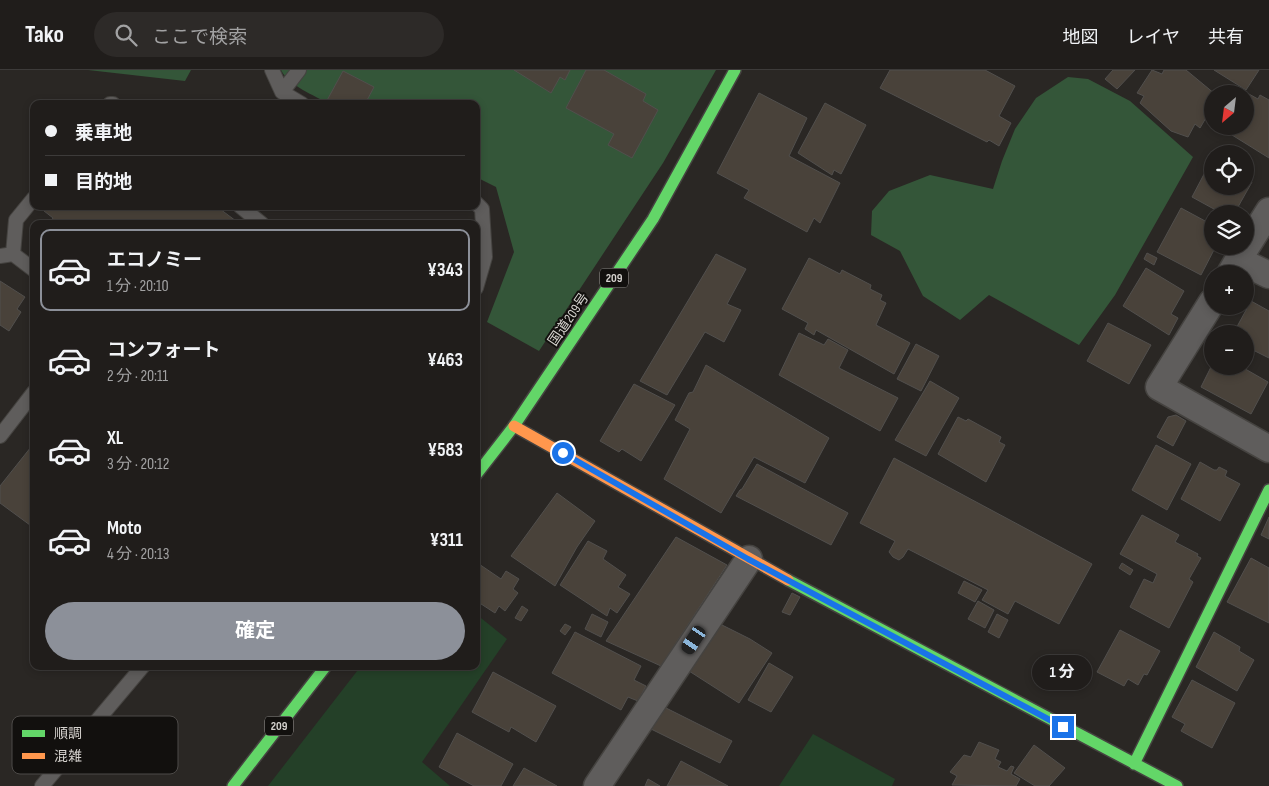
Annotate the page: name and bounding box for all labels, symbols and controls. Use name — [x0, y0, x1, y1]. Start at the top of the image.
search box — [94, 12, 444, 57]
text: Tako — [25, 20, 64, 49]
icon: search — [112, 21, 140, 49]
text: ここで検索 — [152, 26, 247, 49]
text: 地図 — [1063, 27, 1099, 48]
text: レイヤ — [1127, 27, 1180, 48]
text: 共有 — [1208, 27, 1244, 48]
north arrow — [1204, 85, 1254, 135]
map controls — [1204, 85, 1254, 375]
text: 乗車地 — [75, 122, 132, 145]
button: locate — [1204, 145, 1254, 195]
text: 目的地 — [75, 171, 132, 194]
button: layers — [1204, 205, 1254, 255]
icon: car — [47, 248, 92, 293]
text: エコノミー — [107, 249, 202, 272]
text: ¥343 — [427, 259, 463, 282]
button: + — [1204, 265, 1254, 315]
road number: 209 — [600, 268, 628, 288]
text: 1 分 · 20:10 — [107, 277, 169, 296]
street label: 国道209号 — [545, 290, 592, 349]
button: − — [1204, 325, 1254, 375]
icon: car — [47, 338, 92, 383]
text: コンフォート — [107, 339, 220, 362]
text: ¥463 — [427, 349, 463, 372]
text: 2 分 · 20:11 — [107, 367, 168, 386]
text: XL — [107, 427, 123, 450]
icon: car — [47, 428, 92, 473]
text: ¥583 — [427, 439, 463, 462]
route start — [552, 442, 574, 464]
text: 3 分 · 20:12 — [107, 455, 169, 474]
text: Moto — [107, 517, 142, 540]
icon: car — [47, 518, 92, 563]
text: ¥311 — [430, 529, 463, 552]
text: 4 分 · 20:13 — [107, 545, 169, 564]
button: 確定 — [45, 602, 465, 660]
car — [679, 623, 708, 657]
callout: 1 分 — [1033, 654, 1093, 690]
text: 1 分 — [1050, 663, 1074, 682]
legend — [12, 716, 178, 774]
road number: 209 — [265, 716, 293, 736]
route end — [1052, 716, 1074, 738]
text: 順調 — [54, 725, 82, 742]
text: 混雑 — [54, 748, 82, 765]

